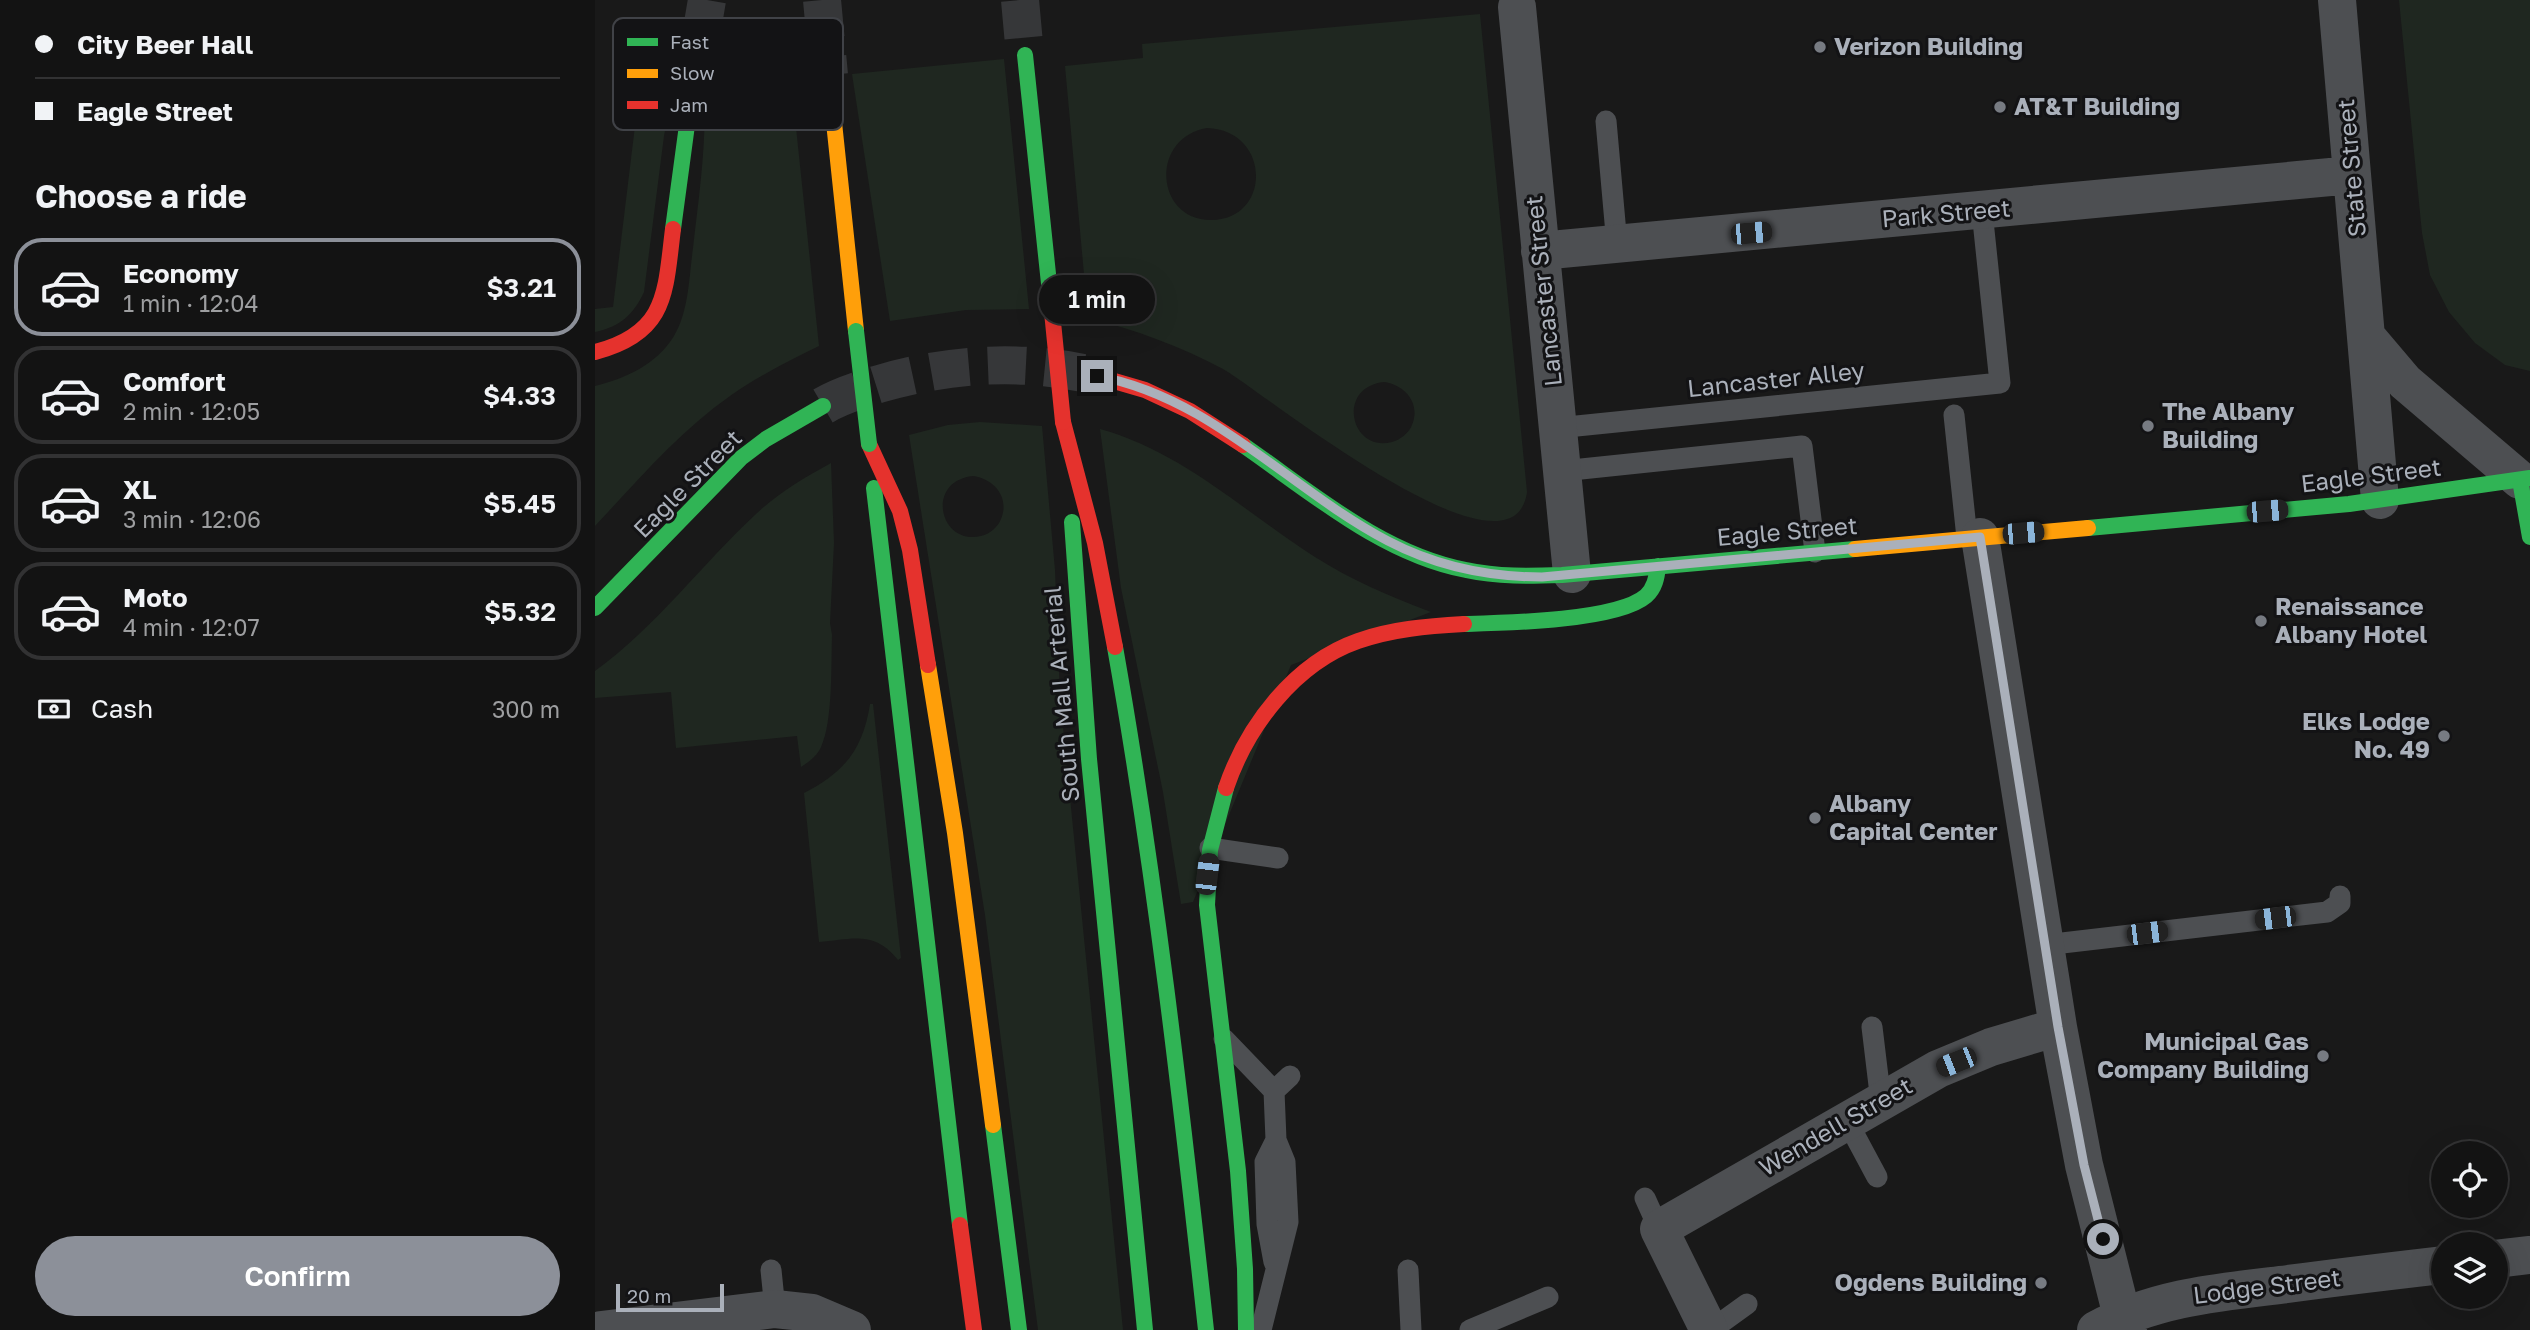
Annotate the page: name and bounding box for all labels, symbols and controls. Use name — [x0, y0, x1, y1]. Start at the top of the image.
legend — [613, 18, 843, 130]
text: City Beer Hall — [77, 29, 253, 60]
text: Fast — [670, 30, 709, 53]
place label: Verizon Building — [1834, 31, 2023, 60]
marker: Verizon Building — [1812, 39, 1828, 55]
text: Slow — [670, 61, 715, 84]
place label: AT&T Building — [2014, 91, 2180, 120]
text: Jam — [670, 93, 708, 116]
text: Eagle Street — [77, 96, 233, 127]
street label: State Street — [2330, 98, 2371, 238]
marker: AT&T Building — [1992, 99, 2008, 115]
text: Choose a ride — [35, 177, 247, 215]
street label: Park Street — [1880, 192, 2011, 233]
street label: Lancaster Street — [1518, 194, 1567, 388]
car — [1730, 221, 1773, 245]
icon: car — [39, 256, 102, 319]
text: Economy — [123, 258, 239, 289]
text: $3.21 — [486, 272, 556, 303]
callout: 1 min — [1039, 274, 1155, 324]
text: 1 min — [1068, 285, 1126, 313]
text: 1 min · 12:04 — [123, 289, 259, 317]
street label: Lancaster Alley — [1686, 355, 1866, 402]
route end — [1081, 360, 1113, 392]
icon: car — [39, 364, 102, 427]
text: Comfort — [123, 366, 226, 397]
text: $4.33 — [483, 380, 556, 411]
place label: The Albany Building — [2162, 396, 2295, 453]
text: 2 min · 12:05 — [123, 397, 260, 425]
marker: The Albany Building — [2140, 418, 2156, 434]
street label: Eagle Street — [627, 423, 747, 543]
street label: Eagle Street — [2299, 452, 2443, 498]
icon: car — [39, 472, 102, 535]
text: XL — [123, 474, 157, 505]
text: $5.45 — [483, 488, 556, 519]
car — [2246, 499, 2289, 523]
text: 3 min · 12:06 — [123, 505, 261, 533]
street label: Eagle Street — [1715, 510, 1858, 551]
car — [2002, 521, 2045, 545]
icon: car — [39, 580, 102, 643]
text: Moto — [123, 582, 188, 613]
street label: South Mall Arterial — [1037, 585, 1084, 803]
place label: Renaissance Albany Hotel — [2275, 591, 2427, 648]
text: $5.32 — [484, 596, 556, 627]
text: 4 min · 12:07 — [123, 613, 260, 641]
marker: Renaissance Albany Hotel — [2253, 613, 2269, 629]
icon: cash — [35, 690, 73, 728]
text: Cash — [91, 693, 153, 724]
text: 300 m — [492, 695, 560, 723]
place label: Elks Lodge No. 49 — [2302, 706, 2430, 763]
marker: Elks Lodge No. 49 — [2436, 728, 2452, 744]
place label: Albany Capital Center — [1829, 788, 1998, 845]
marker: Albany Capital Center — [1807, 810, 1823, 826]
car — [1195, 852, 1220, 896]
car — [2253, 905, 2298, 931]
car — [2125, 920, 2170, 946]
place label: Municipal Gas Company Building — [2097, 1026, 2309, 1083]
car — [1933, 1044, 1980, 1080]
marker: Municipal Gas Company Building — [2315, 1048, 2331, 1064]
street label: Wendell Street — [1754, 1070, 1917, 1181]
map controls — [2431, 1141, 2508, 1309]
button: locate — [2431, 1141, 2508, 1218]
route start — [2087, 1223, 2119, 1255]
button: layers — [2431, 1232, 2508, 1309]
button: Confirm — [35, 1236, 560, 1316]
street label: Lodge Street — [2191, 1262, 2342, 1309]
place label: Ogdens Building — [1835, 1267, 2027, 1296]
marker: Ogdens Building — [2033, 1275, 2049, 1291]
scale bar — [616, 1281, 725, 1313]
text: 20 m — [627, 1284, 671, 1307]

